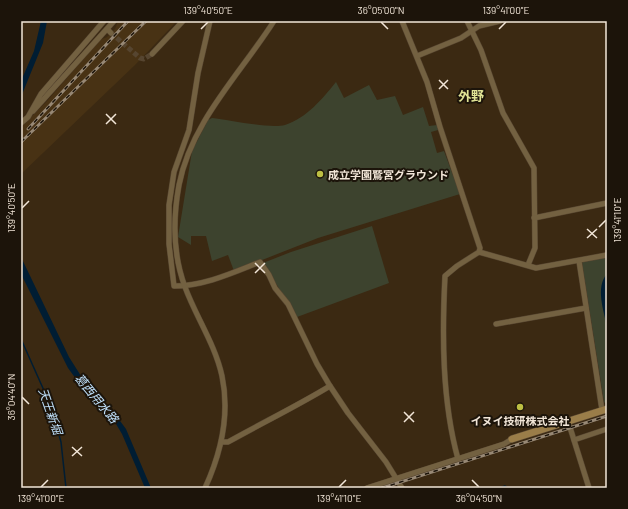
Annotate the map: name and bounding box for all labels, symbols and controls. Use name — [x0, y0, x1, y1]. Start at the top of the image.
text: 139°40'50"E — [183, 4, 233, 16]
text: 36°05'00"N — [358, 4, 404, 16]
text: 139°41'00"E — [482, 4, 530, 16]
district label: 外野 — [458, 88, 484, 104]
place label: 成立学園鷲宮グラウンド — [328, 168, 449, 181]
marker: 成立学園鷲宮グラウンド — [315, 169, 325, 179]
text: 139°40'50"E — [5, 183, 17, 233]
text: 139°41'10"E — [611, 198, 623, 242]
water label: 葛西用水路 — [72, 371, 122, 426]
text: 36°04'40"N — [5, 374, 17, 420]
water label: 天王新堀 — [37, 386, 66, 438]
marker: イヌイ技研株式会社 — [515, 402, 525, 412]
place label: イヌイ技研株式会社 — [471, 414, 570, 427]
text: 139°41'00"E — [17, 492, 65, 504]
text: 139°41'10"E — [317, 492, 361, 504]
text: 36°04'50"N — [456, 492, 502, 504]

